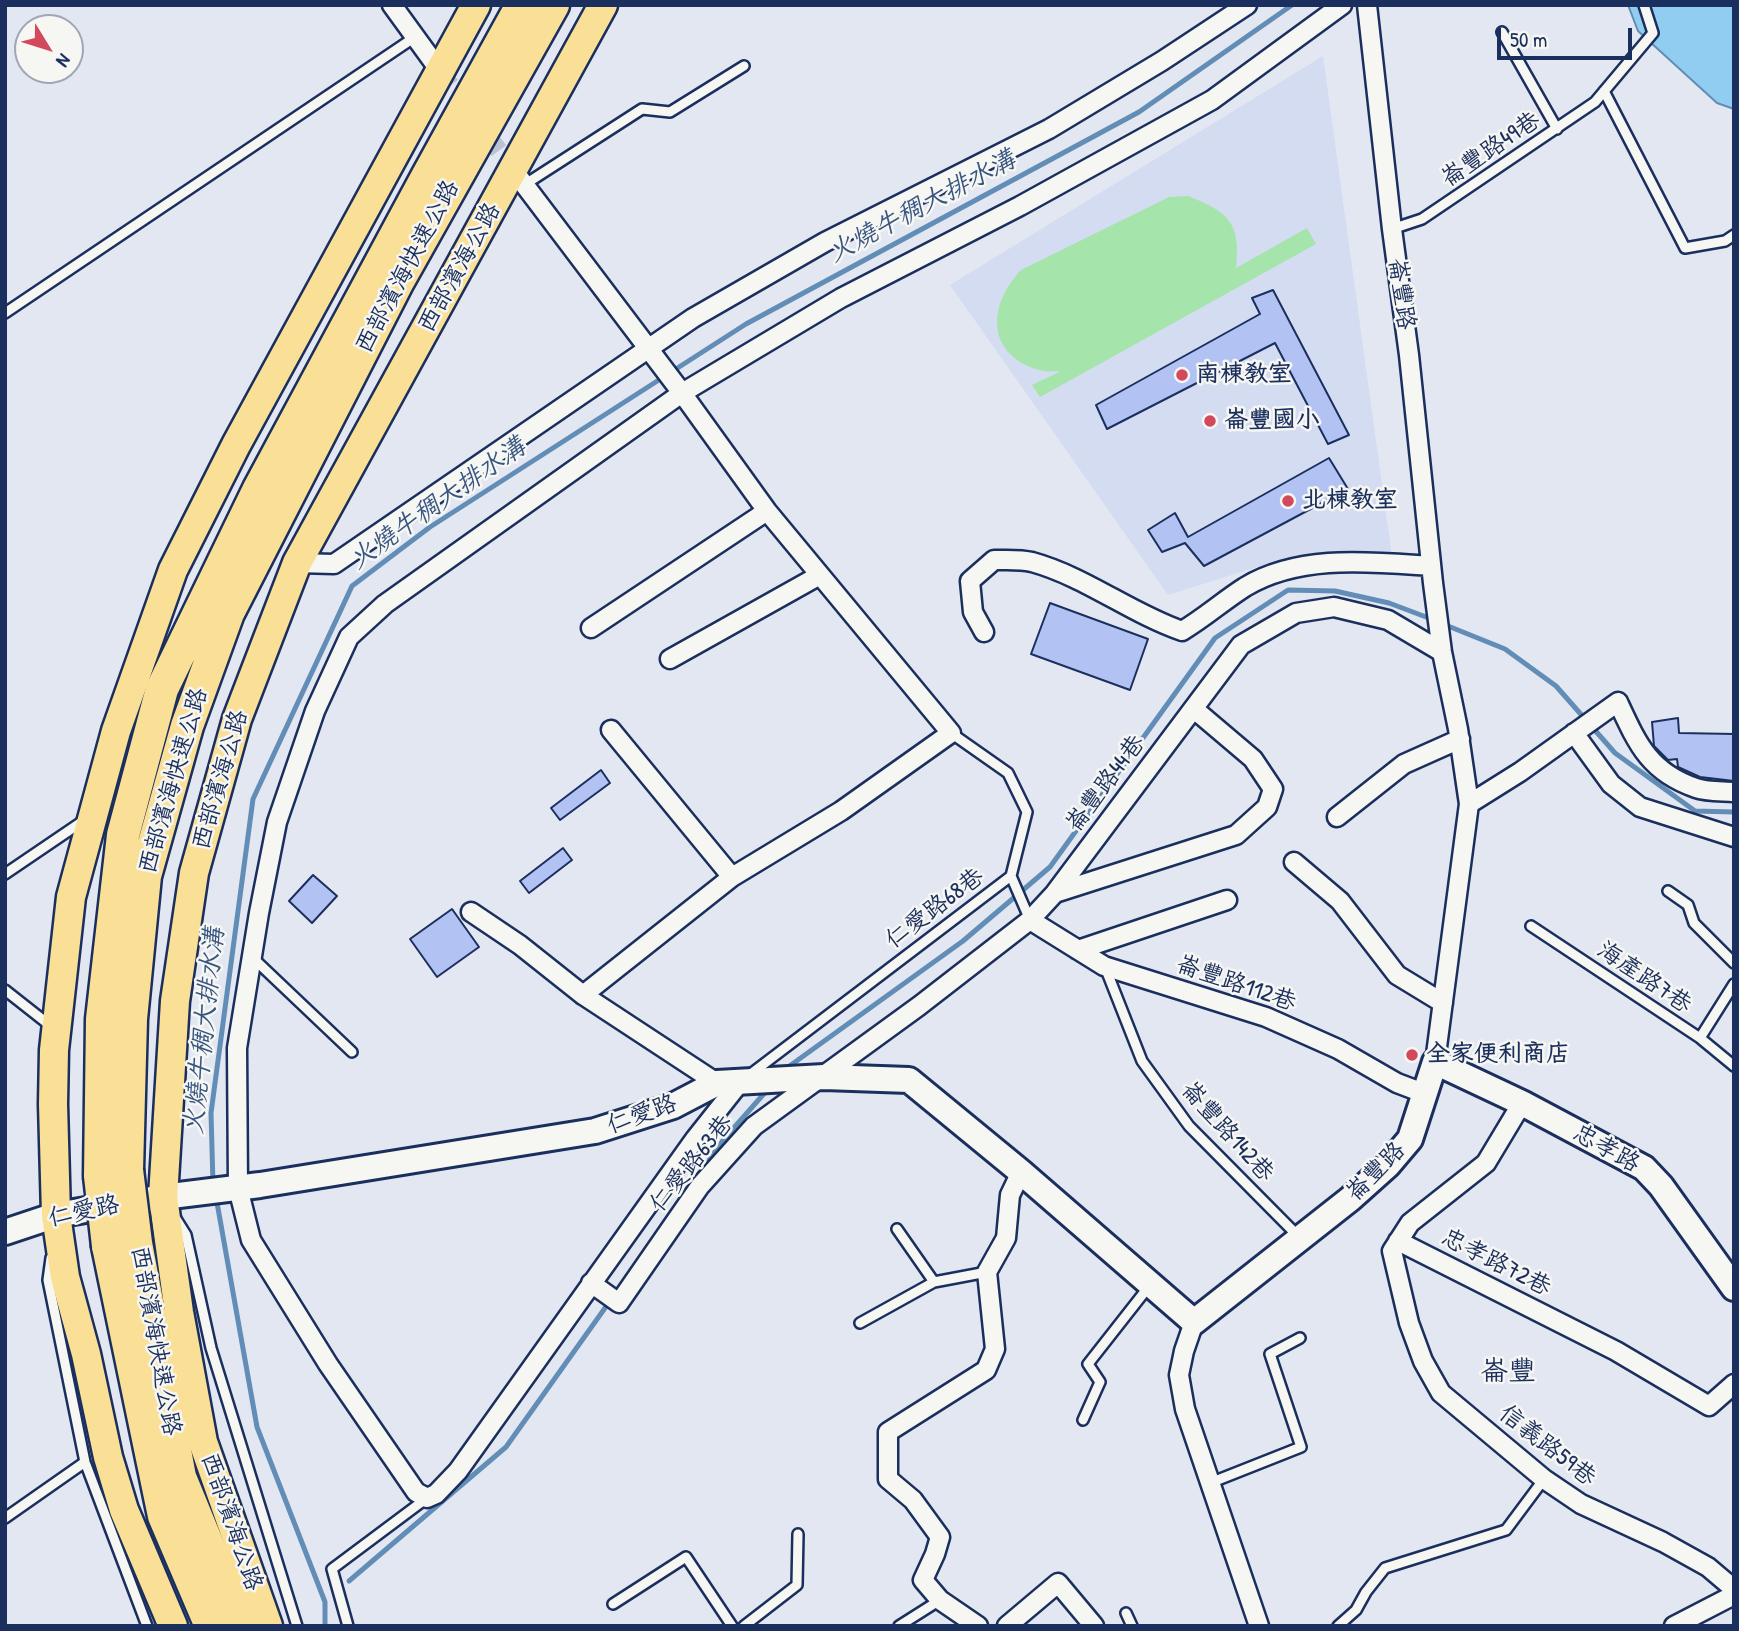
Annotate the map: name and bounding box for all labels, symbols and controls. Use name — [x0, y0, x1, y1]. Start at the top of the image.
north arrow — [14, 14, 84, 84]
scale bar — [1501, 14, 1636, 58]
text: 50 m — [1510, 25, 1547, 54]
text: N — [51, 49, 77, 73]
street label: 崙豐路49巷 — [1436, 106, 1546, 194]
water label: 火燒牛稠大排水溝 — [823, 144, 1021, 270]
street label: 西部濱海快速公路 — [350, 175, 466, 359]
street label: 西部濱海公路 — [412, 198, 508, 338]
street label: 崙豐路 — [1382, 256, 1420, 332]
place label: 南棟教室 — [1196, 361, 1292, 389]
marker: 南棟教室 — [1174, 367, 1190, 383]
place label: 崙豐國小 — [1224, 407, 1320, 435]
marker: 崙豐國小 — [1202, 413, 1218, 429]
water label: 火燒牛稠大排水溝 — [344, 432, 532, 576]
place label: 北棟教室 — [1302, 487, 1398, 515]
marker: 北棟教室 — [1280, 493, 1296, 509]
street label: 西部濱海快速公路 — [134, 685, 214, 877]
street label: 西部濱海公路 — [187, 707, 255, 853]
street label: 崙豐路44巷 — [1060, 730, 1152, 838]
street label: 仁愛路68巷 — [880, 863, 990, 955]
water label: 火燒牛稠大排水溝 — [179, 926, 231, 1136]
street label: 海產路7巷 — [1591, 936, 1697, 1020]
street label: 崙豐路112巷 — [1172, 950, 1300, 1018]
place label: 全家便利商店 — [1426, 1041, 1570, 1069]
marker: 全家便利商店 — [1404, 1047, 1420, 1063]
street label: 崙豐路142巷 — [1174, 1076, 1280, 1188]
street label: 仁愛路 — [603, 1089, 681, 1141]
street label: 仁愛路63巷 — [644, 1110, 740, 1218]
street label: 忠孝路 — [1568, 1119, 1644, 1179]
street label: 崙豐路 — [1340, 1136, 1412, 1208]
street label: 仁愛路 — [46, 1190, 122, 1234]
street label: 忠孝路72巷 — [1436, 1223, 1556, 1303]
street label: 西部濱海快速公路 — [124, 1244, 186, 1438]
district label: 崙豐 — [1480, 1356, 1536, 1390]
street label: 信義路59巷 — [1493, 1399, 1601, 1493]
street label: 西部濱海公路 — [194, 1449, 268, 1595]

